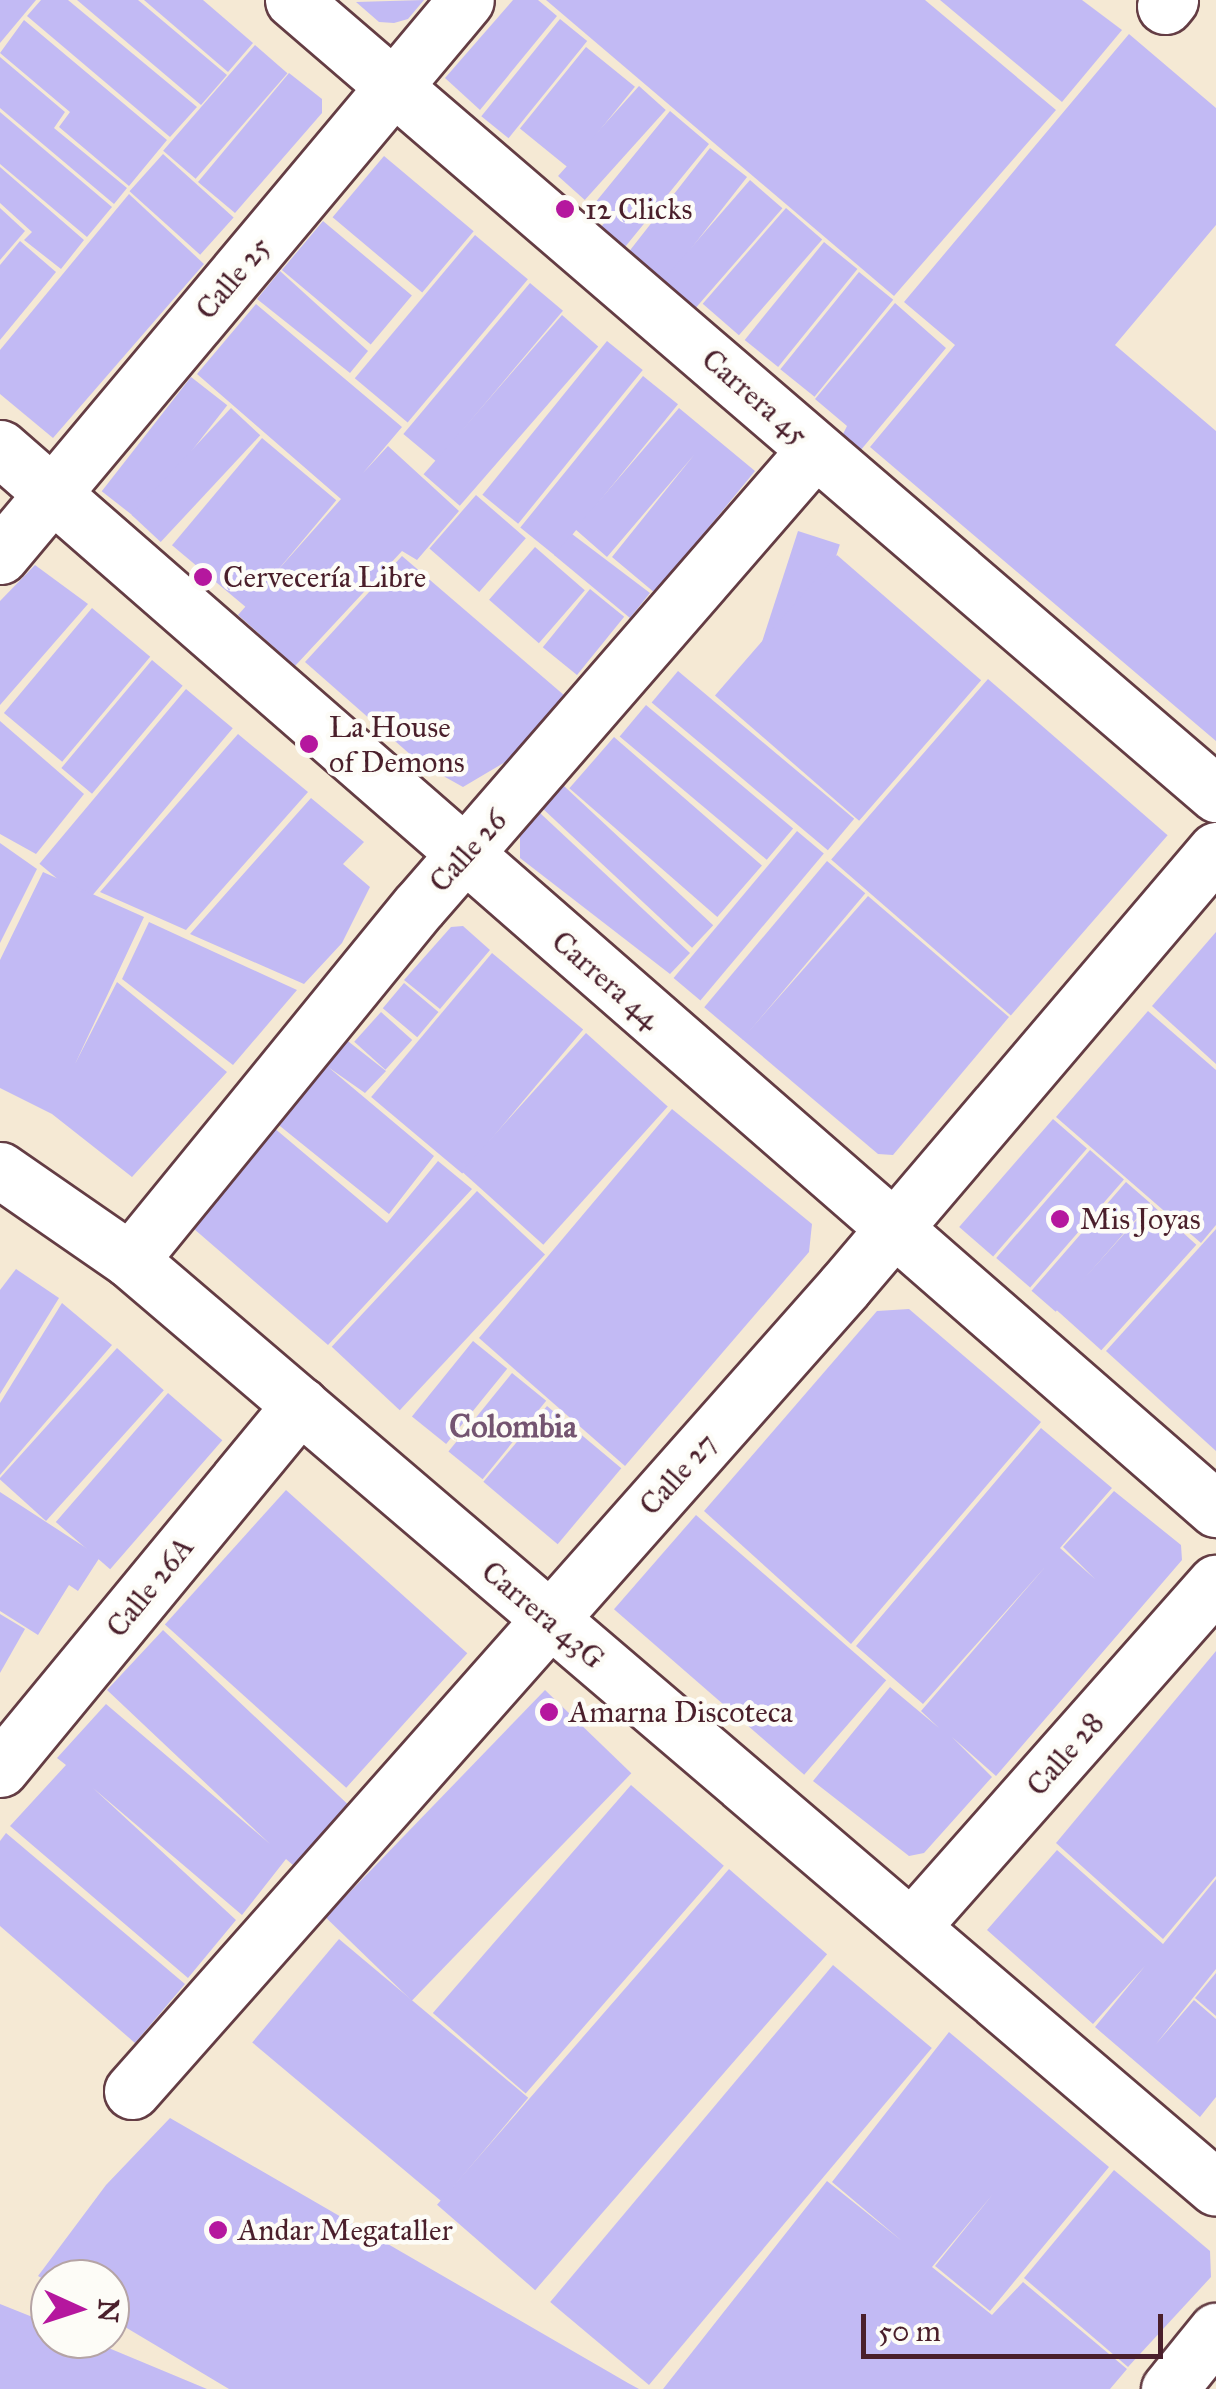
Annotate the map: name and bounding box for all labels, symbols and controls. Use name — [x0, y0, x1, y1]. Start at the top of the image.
place label: 12 Clicks — [585, 191, 692, 227]
marker: 12 Clicks — [554, 198, 576, 220]
street label: Calle 25 — [188, 229, 278, 327]
street label: Carrera 45 — [695, 341, 815, 453]
place label: Cervecería Libre — [223, 559, 426, 595]
marker: Cervecería Libre — [192, 566, 214, 588]
place label: La House of Demons — [329, 709, 465, 780]
marker: La House of Demons — [298, 733, 320, 755]
street label: Calle 26 — [422, 802, 514, 900]
street label: Carrera 44 — [544, 923, 668, 1037]
place label: Mis Joyas — [1080, 1201, 1201, 1237]
marker: Mis Joyas — [1049, 1208, 1071, 1230]
district label: Colombia — [449, 1408, 577, 1446]
street label: Calle 27 — [632, 1425, 724, 1523]
street label: Calle 26A — [99, 1530, 201, 1644]
street label: Carrera 43G — [474, 1553, 612, 1677]
place label: Amarna Discoteca — [569, 1694, 793, 1730]
marker: Amarna Discoteca — [538, 1701, 560, 1723]
street label: Calle 28 — [1019, 1705, 1111, 1803]
place label: Andar Megataller — [238, 2212, 453, 2248]
marker: Andar Megataller — [207, 2219, 229, 2241]
north arrow — [30, 2259, 130, 2359]
scale bar — [866, 2294, 1168, 2356]
text: N — [90, 2298, 127, 2323]
text: 50 m — [878, 2313, 941, 2349]

